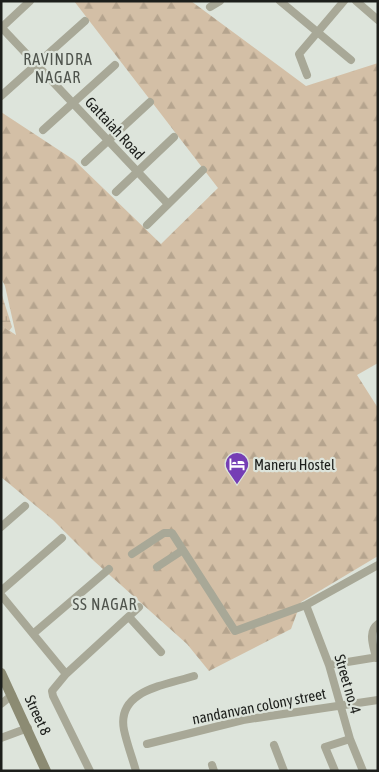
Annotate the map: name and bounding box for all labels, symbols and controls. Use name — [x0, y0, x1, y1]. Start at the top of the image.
district label: RAVINDRA NAGAR — [23, 50, 93, 86]
street label: Gattaiah Road — [82, 93, 148, 163]
hotel icon: Maneru Hostel — [224, 451, 250, 485]
place label: Maneru Hostel — [254, 456, 335, 473]
district label: SS NAGAR — [72, 595, 138, 613]
street label: Street no. 4 — [331, 652, 365, 716]
street label: nandanvan colony street — [191, 685, 327, 727]
street label: Street 8 — [21, 692, 55, 738]

